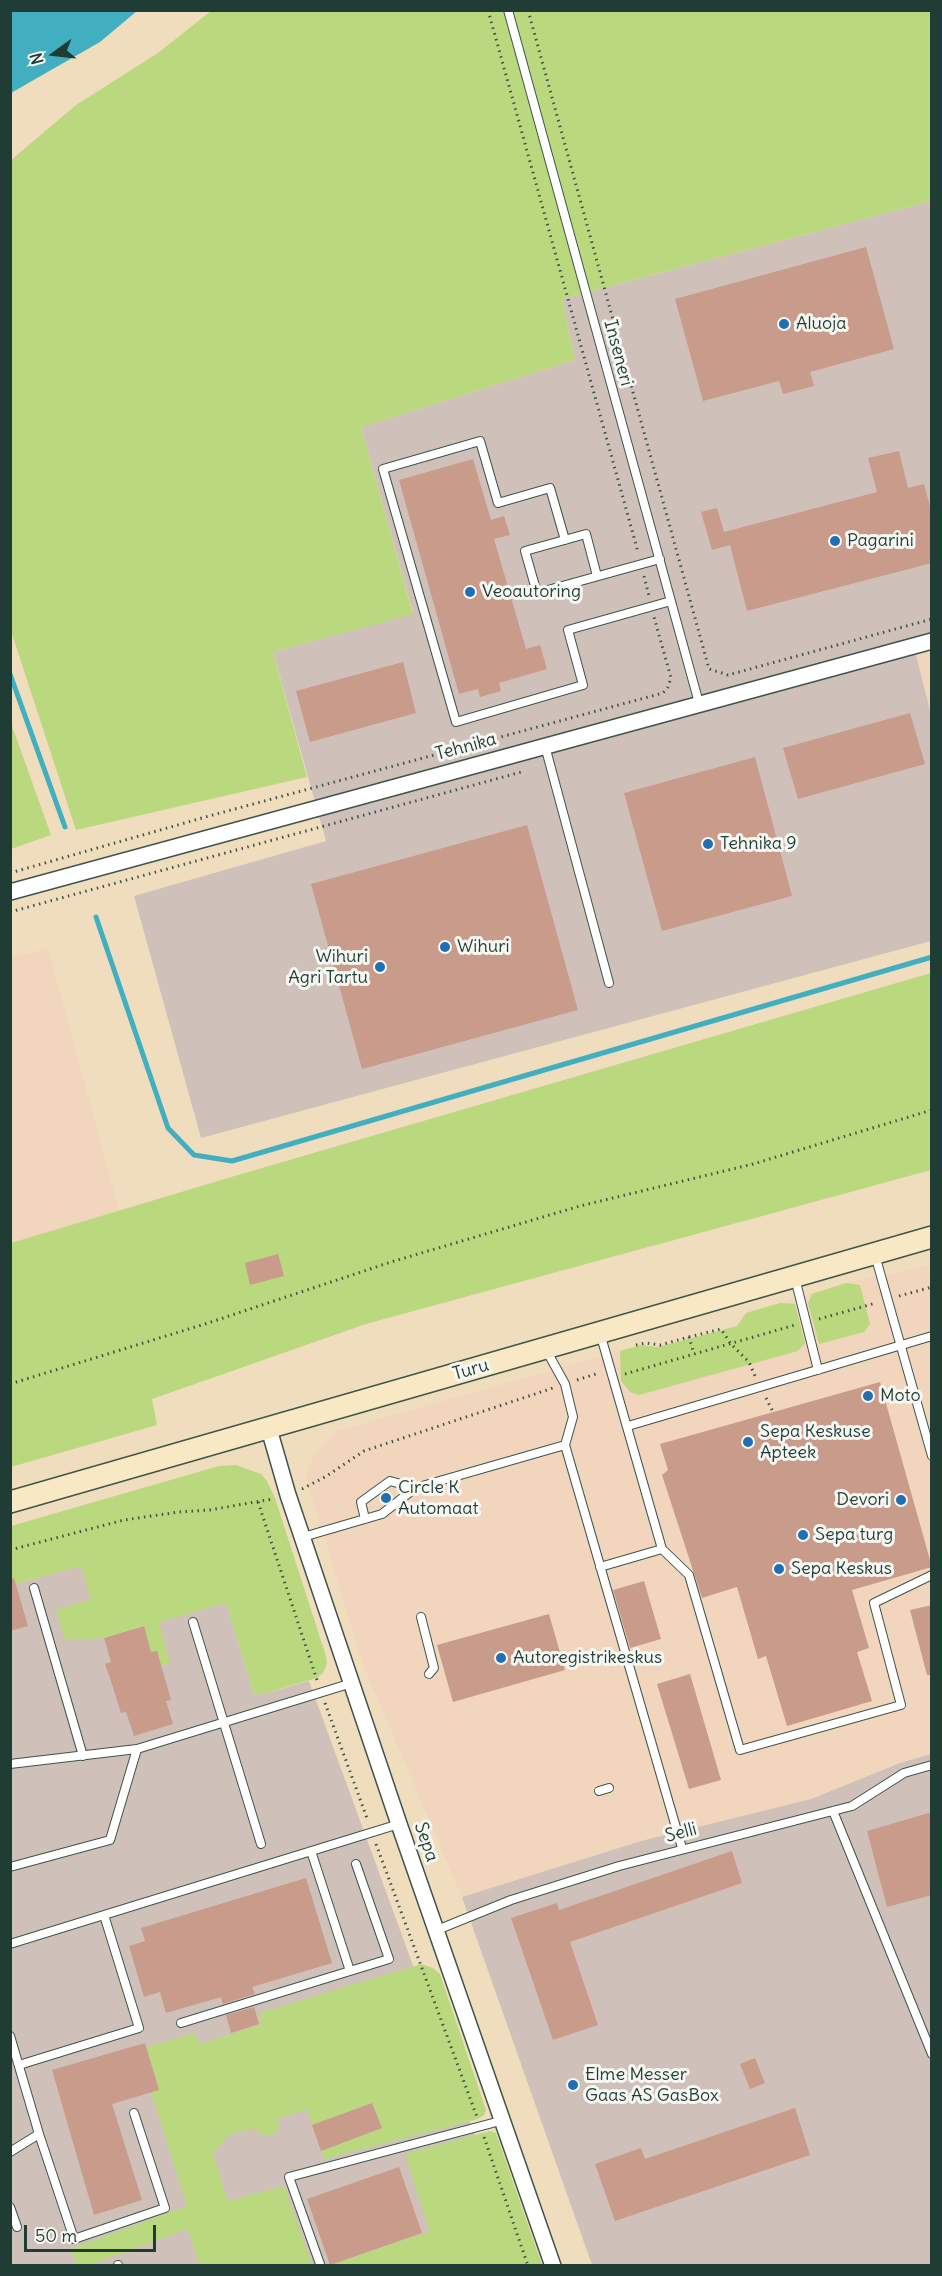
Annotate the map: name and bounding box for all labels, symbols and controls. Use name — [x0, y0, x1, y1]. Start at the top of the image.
north arrow — [24, 24, 84, 84]
text: N — [26, 51, 48, 67]
place label: Aluoja — [796, 313, 846, 335]
marker: Aluoja — [777, 317, 791, 331]
street label: Inseneri — [599, 318, 637, 388]
place label: Pagarini — [847, 530, 914, 552]
marker: Pagarini — [828, 534, 842, 548]
place label: Veoautoring — [482, 581, 581, 603]
marker: Veoautoring — [463, 585, 477, 599]
street label: Tehnika — [433, 729, 499, 765]
place label: Tehnika 9 — [720, 833, 797, 855]
marker: Tehnika 9 — [701, 837, 715, 851]
place label: Wihuri — [457, 936, 510, 958]
marker: Wihuri — [438, 940, 452, 954]
place label: Wihuri Agri Tartu — [288, 946, 368, 988]
marker: Wihuri Agri Tartu — [373, 960, 387, 974]
street label: Turu — [450, 1355, 492, 1385]
place label: Moto — [880, 1385, 921, 1407]
marker: Moto — [861, 1389, 875, 1403]
place label: Sepa Keskuse Apteek — [760, 1421, 871, 1464]
marker: Sepa Keskuse Apteek — [741, 1435, 755, 1449]
place label: Circle K Automaat — [398, 1477, 479, 1520]
place label: Devori — [836, 1489, 889, 1511]
marker: Circle K Automaat — [379, 1491, 393, 1505]
marker: Devori — [894, 1493, 908, 1507]
place label: Sepa turg — [815, 1524, 893, 1546]
marker: Sepa turg — [796, 1528, 810, 1542]
place label: Sepa Keskus — [791, 1558, 892, 1580]
marker: Sepa Keskus — [772, 1562, 786, 1576]
place label: Autoregistrikeskus — [513, 1647, 662, 1669]
marker: Autoregistrikeskus — [494, 1651, 508, 1665]
street label: Selli — [663, 1818, 699, 1848]
street label: Sepa — [409, 1819, 443, 1865]
place label: Elme Messer Gaas AS GasBox — [585, 2064, 719, 2106]
marker: Elme Messer Gaas AS GasBox — [566, 2078, 580, 2092]
scale bar — [27, 2213, 159, 2251]
text: 50 m — [35, 2224, 77, 2247]

